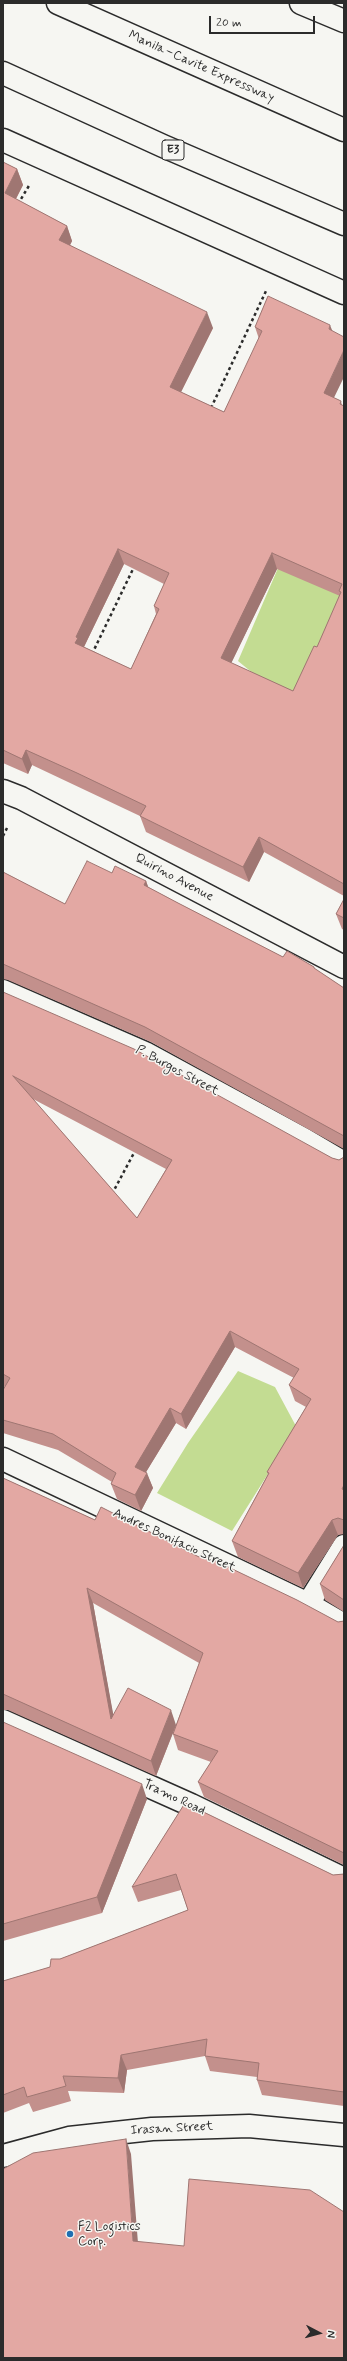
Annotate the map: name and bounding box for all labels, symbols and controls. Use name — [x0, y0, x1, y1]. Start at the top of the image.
scale bar — [211, 8, 317, 34]
text: 20 m — [216, 15, 242, 31]
street label: Manila–Cavite Expressway — [126, 28, 276, 106]
road number: E3 — [162, 140, 184, 160]
street label: Quirino Avenue — [132, 851, 216, 905]
street label: P. Burgos Street — [133, 1043, 221, 1099]
street label: Andres Bonifacio Street — [110, 1506, 238, 1576]
street label: Tramo Road — [140, 1777, 208, 1819]
street label: Irasan Street — [130, 2119, 214, 2139]
place label: F2 Logistics Corp. — [78, 2219, 140, 2250]
marker: F2 Logistics Corp. — [65, 2229, 75, 2239]
north arrow — [299, 2313, 339, 2353]
text: N — [324, 2330, 338, 2339]

